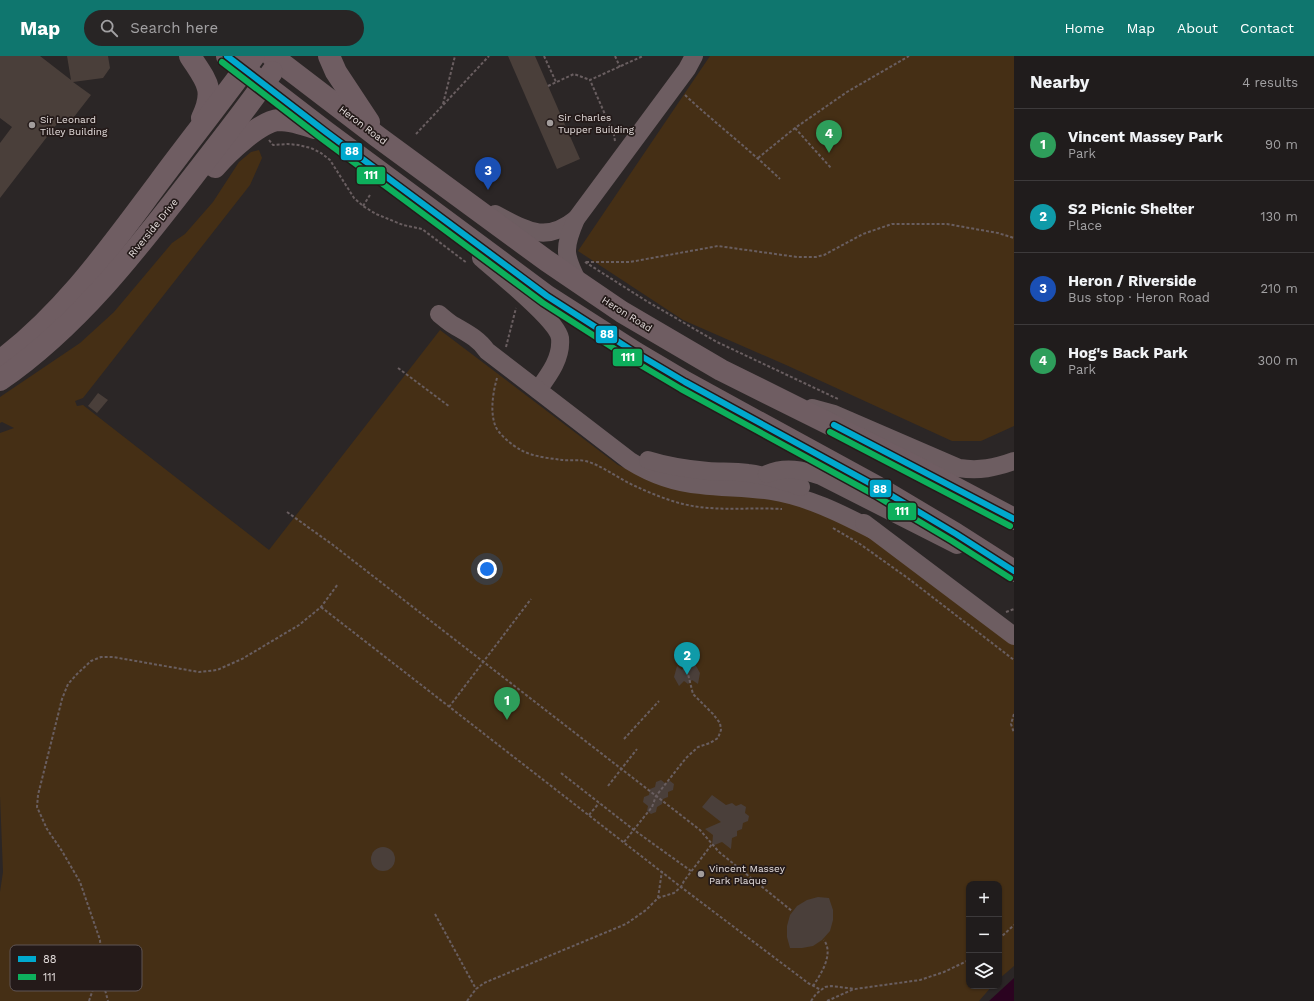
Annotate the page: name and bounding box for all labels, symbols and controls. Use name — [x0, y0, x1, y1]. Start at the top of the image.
search box — [84, 10, 364, 46]
text: Map — [20, 17, 60, 40]
icon: search — [98, 17, 120, 39]
text: Search here — [130, 19, 218, 37]
text: Home — [1064, 20, 1104, 36]
text: Map — [1126, 20, 1155, 36]
text: About — [1177, 20, 1218, 36]
text: Contact — [1240, 20, 1294, 36]
text: Nearby — [1030, 72, 1089, 92]
text: 4 results — [1242, 75, 1298, 90]
street label: Heron Road — [337, 103, 389, 147]
place label: Sir Charles Tupper Building — [558, 112, 635, 135]
place label: Sir Leonard Tilley Building — [40, 114, 108, 137]
marker: Sir Charles Tupper Building — [545, 118, 555, 128]
marker: Sir Leonard Tilley Building — [27, 120, 37, 130]
pin: 4 — [816, 120, 842, 153]
text: Vincent Massey Park — [1068, 128, 1223, 146]
text: 1 — [1040, 137, 1046, 152]
text: 90 m — [1265, 137, 1298, 152]
line badge: 88 — [340, 142, 363, 161]
text: 88 — [345, 145, 359, 158]
text: Park — [1068, 146, 1096, 161]
pin: 3 — [475, 157, 501, 190]
line badge: 111 — [356, 166, 386, 185]
text: 111 — [364, 169, 378, 182]
street label: Riverside Drive — [126, 196, 180, 260]
text: S2 Picnic Shelter — [1068, 200, 1194, 218]
text: 2 — [1039, 209, 1047, 224]
text: 130 m — [1260, 209, 1298, 224]
text: Place — [1068, 218, 1102, 233]
text: Heron / Riverside — [1068, 272, 1196, 290]
text: 3 — [1039, 281, 1047, 296]
text: 210 m — [1260, 281, 1298, 296]
text: Bus stop · Heron Road — [1068, 290, 1210, 305]
street label: Heron Road — [600, 294, 654, 334]
line badge: 88 — [595, 325, 618, 344]
text: 88 — [600, 328, 614, 341]
text: Hog's Back Park — [1068, 344, 1188, 362]
line badge: 111 — [612, 348, 643, 367]
text: 111 — [621, 351, 635, 364]
text: 4 — [1039, 353, 1047, 368]
text: 300 m — [1257, 353, 1298, 368]
text: Park — [1068, 362, 1096, 377]
line badge: 88 — [869, 479, 892, 498]
text: 88 — [873, 483, 887, 496]
line badge: 111 — [887, 502, 917, 521]
text: 111 — [895, 505, 909, 518]
your location — [477, 559, 497, 579]
pin: 2 — [674, 642, 700, 675]
pin: 1 — [494, 687, 520, 720]
place label: Vincent Massey Park Plaque — [709, 863, 786, 886]
marker: Vincent Massey Park Plaque — [696, 869, 706, 879]
map controls — [966, 881, 1002, 989]
button: + — [966, 881, 1002, 917]
button: − — [966, 917, 1002, 953]
legend — [10, 945, 142, 991]
text: 88 — [43, 953, 57, 966]
button: layers — [966, 953, 1002, 989]
text: 111 — [43, 971, 56, 984]

